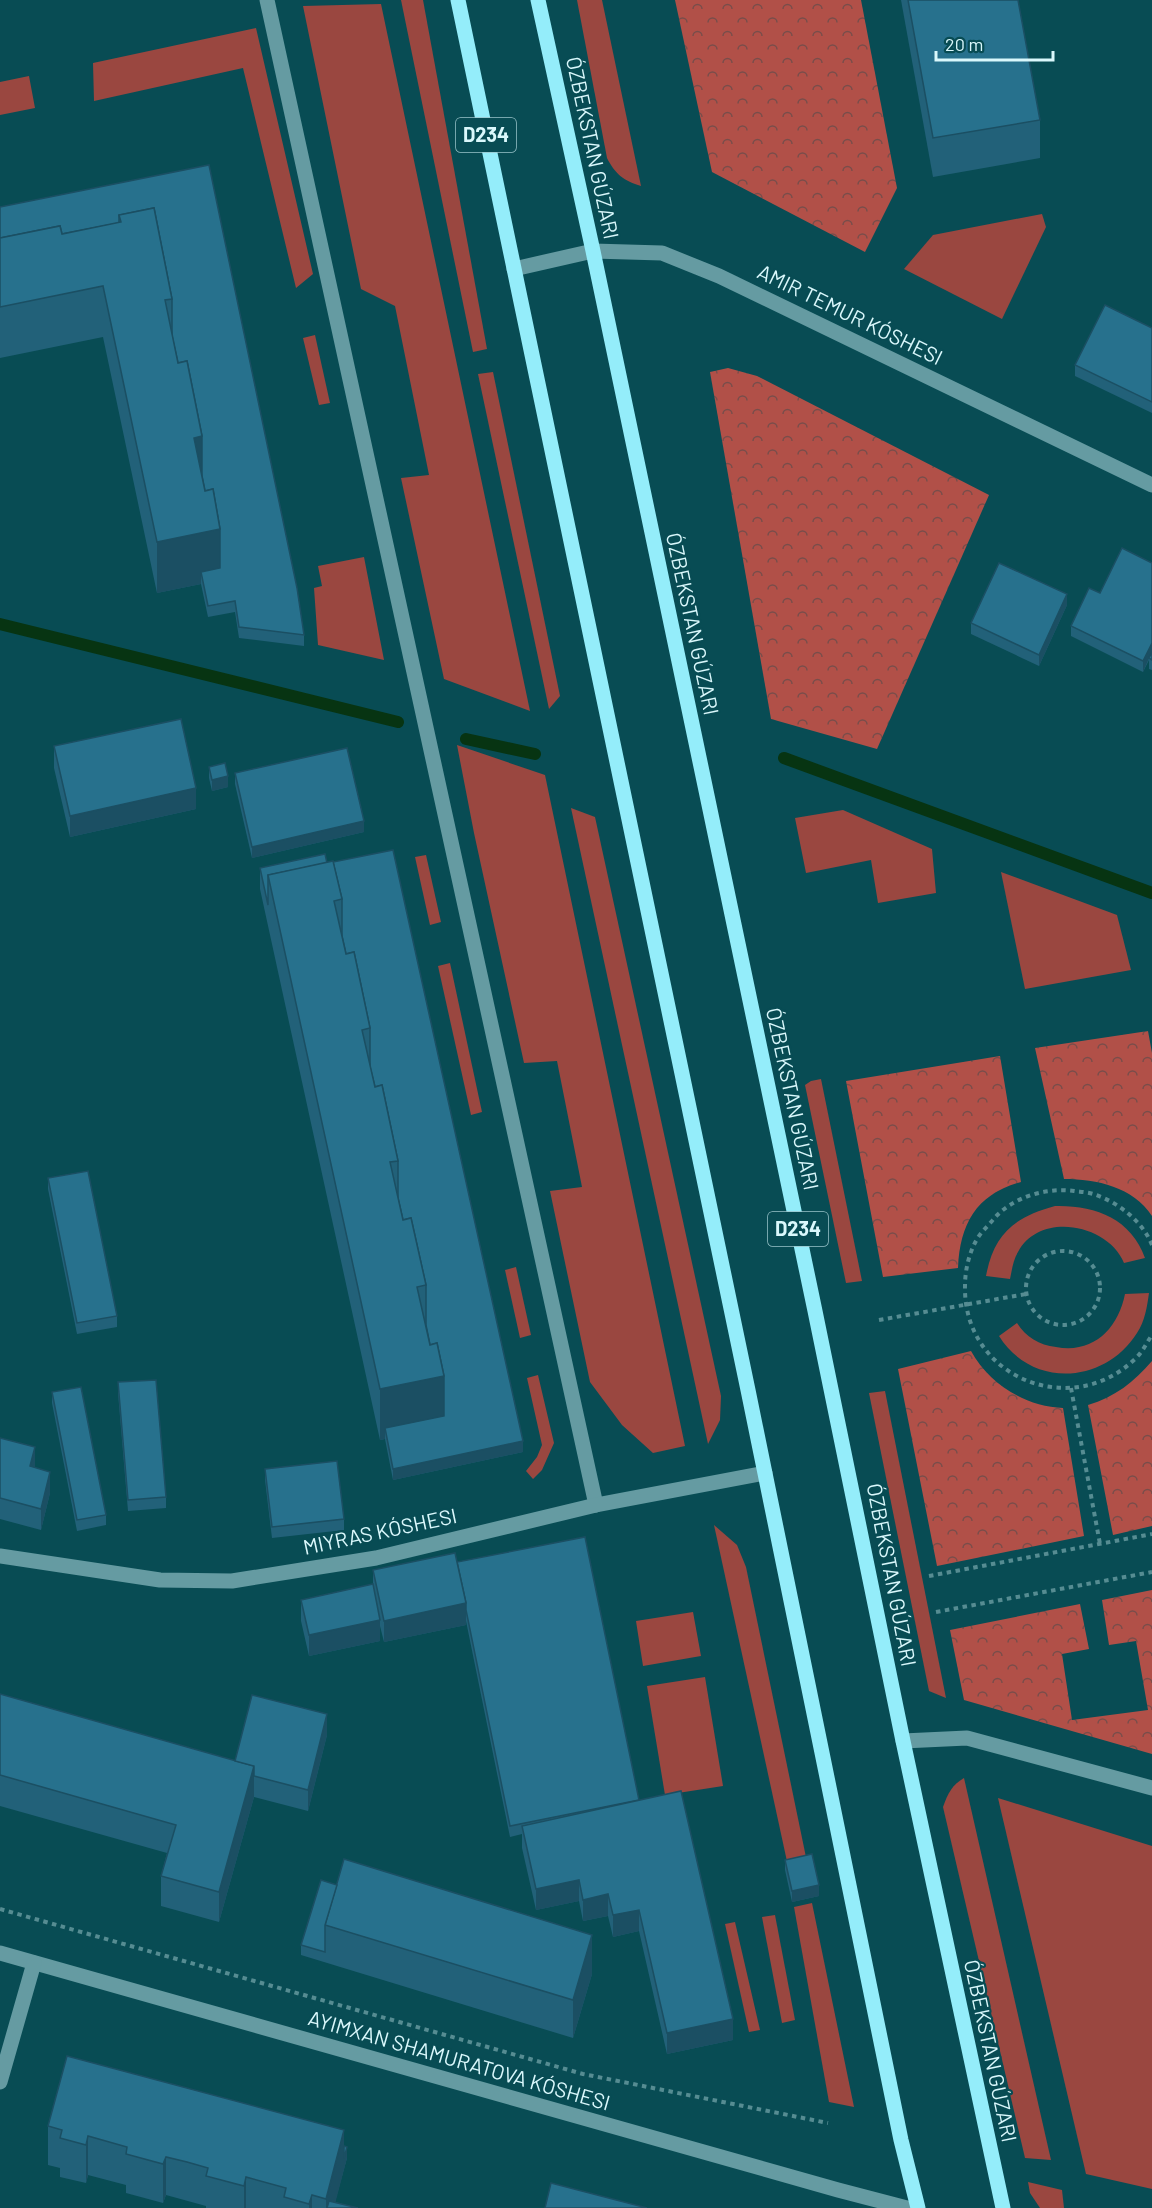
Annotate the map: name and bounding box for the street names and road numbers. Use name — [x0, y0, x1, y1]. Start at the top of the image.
street label: ÓZBEKSTAN GÚZARI — [562, 54, 625, 241]
road number: D234 — [456, 118, 516, 152]
street label: AMIR TEMUR KÓSHESI — [754, 258, 947, 369]
street label: ÓZBEKSTAN GÚZARI — [662, 530, 725, 717]
street label: ÓZBEKSTAN GÚZARI — [762, 1005, 825, 1192]
road number: D234 — [768, 1212, 828, 1246]
street label: ÓZBEKSTAN GÚZARI — [862, 1481, 922, 1668]
street label: MIYRAS KÓSHESI — [301, 1502, 459, 1559]
street label: ÓZBEKSTAN GÚZARI — [960, 1957, 1023, 2144]
street label: AYIMXAN SHAMURATOVA KÓSHESI — [306, 2004, 613, 2115]

